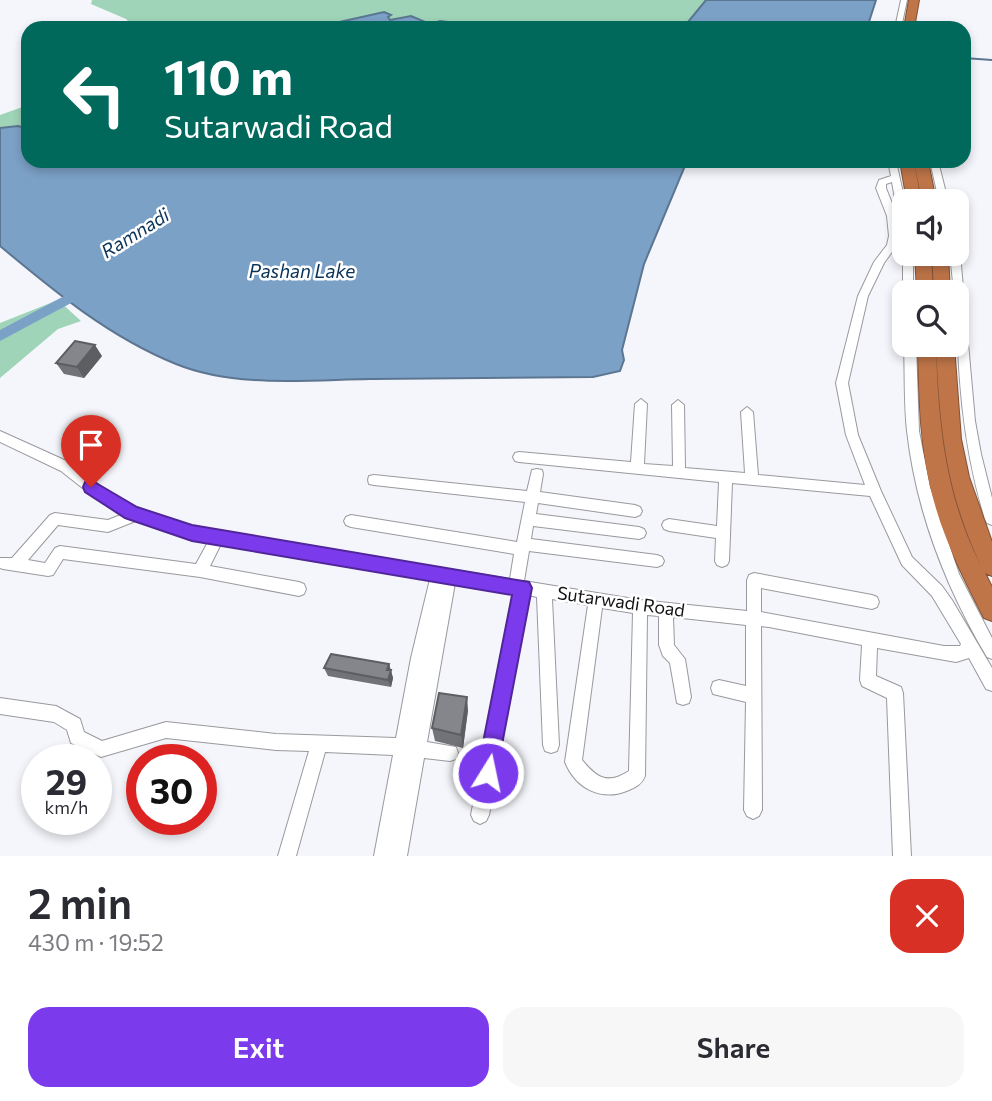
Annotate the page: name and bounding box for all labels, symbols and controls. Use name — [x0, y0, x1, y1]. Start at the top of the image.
text: 110 m — [164, 45, 293, 105]
icon: left — [49, 49, 140, 140]
text: Sutarwadi Road — [164, 105, 393, 145]
map controls — [892, 189, 969, 357]
button: sound — [892, 189, 969, 266]
water label: Ramnadi — [96, 202, 174, 262]
water label: Pashan Lake — [249, 259, 355, 282]
button: search — [892, 280, 969, 357]
pin — [61, 415, 121, 487]
icon: arrive — [72, 426, 110, 464]
street label: Sutarwadi Road — [556, 581, 686, 621]
position arrow — [451, 736, 525, 810]
speed limit sign: 30 — [126, 744, 217, 835]
text: 29 — [46, 759, 87, 802]
text: km/h — [45, 796, 88, 818]
text: 2 min — [28, 876, 132, 928]
button: close — [890, 879, 964, 953]
text: 430 m · 19:52 — [28, 928, 164, 956]
button: Exit — [28, 1007, 489, 1087]
button: Share — [503, 1007, 964, 1087]

